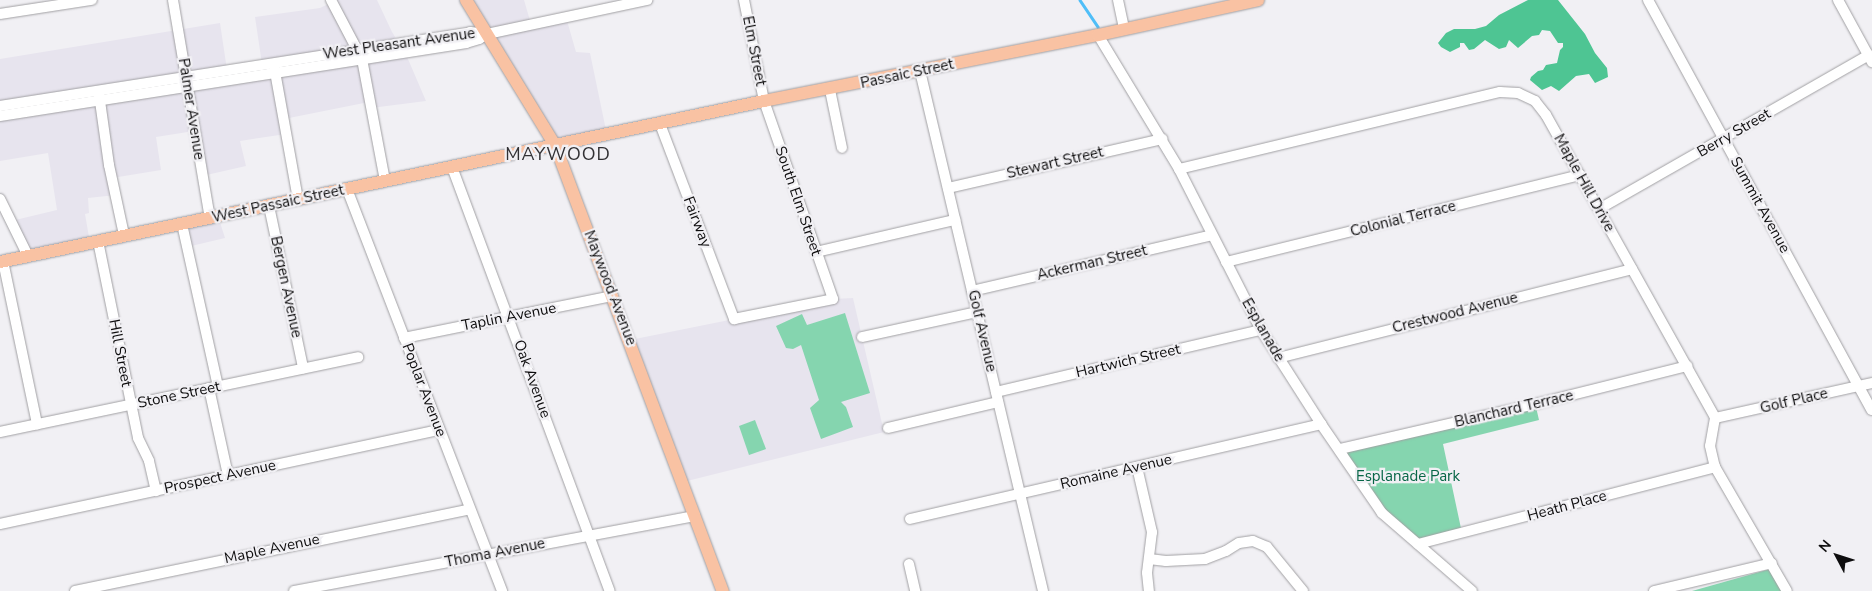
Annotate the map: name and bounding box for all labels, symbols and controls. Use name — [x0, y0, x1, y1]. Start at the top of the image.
street label: Elm Street — [738, 15, 770, 87]
street label: West Pleasant Avenue — [322, 24, 476, 64]
street label: Passaic Street — [859, 55, 955, 93]
street label: Palmer Avenue — [174, 57, 208, 161]
street label: Berry Street — [1694, 105, 1774, 161]
street label: Maple Hill Drive — [1550, 131, 1618, 235]
district label: MAYWOOD — [504, 143, 612, 165]
street label: Stewart Street — [1005, 143, 1105, 183]
street label: South Elm Street — [771, 144, 825, 258]
street label: Summit Avenue — [1726, 154, 1794, 256]
street label: West Passaic Street — [210, 181, 346, 227]
street label: Fairway — [679, 194, 715, 250]
street label: Colonial Terrace — [1348, 197, 1458, 241]
street label: Maywood Avenue — [580, 228, 640, 348]
street label: Bergen Avenue — [266, 234, 306, 340]
street label: Ackerman Street — [1035, 242, 1149, 284]
street label: Golf Avenue — [964, 288, 1000, 374]
street label: Crestwood Avenue — [1390, 289, 1520, 337]
street label: Esplanade — [1238, 295, 1288, 365]
street label: Taplin Avenue — [460, 299, 558, 335]
street label: Hill Street — [105, 318, 135, 388]
street label: Oak Avenue — [510, 337, 554, 421]
street label: Hartwich Street — [1074, 340, 1182, 382]
street label: Poplar Avenue — [398, 341, 450, 439]
street label: Stone Street — [136, 377, 222, 413]
street label: Golf Place — [1758, 384, 1830, 418]
street label: Blanchard Terrace — [1453, 387, 1575, 431]
street label: Romaine Avenue — [1058, 450, 1174, 494]
street label: Prospect Avenue — [162, 456, 278, 498]
park label: Esplanade Park — [1356, 468, 1460, 486]
street label: Heath Place — [1525, 487, 1609, 525]
street label: Maple Avenue — [223, 530, 321, 568]
north arrow — [1812, 531, 1862, 581]
street label: Thoma Avenue — [443, 534, 547, 572]
text: N — [1814, 536, 1836, 556]

